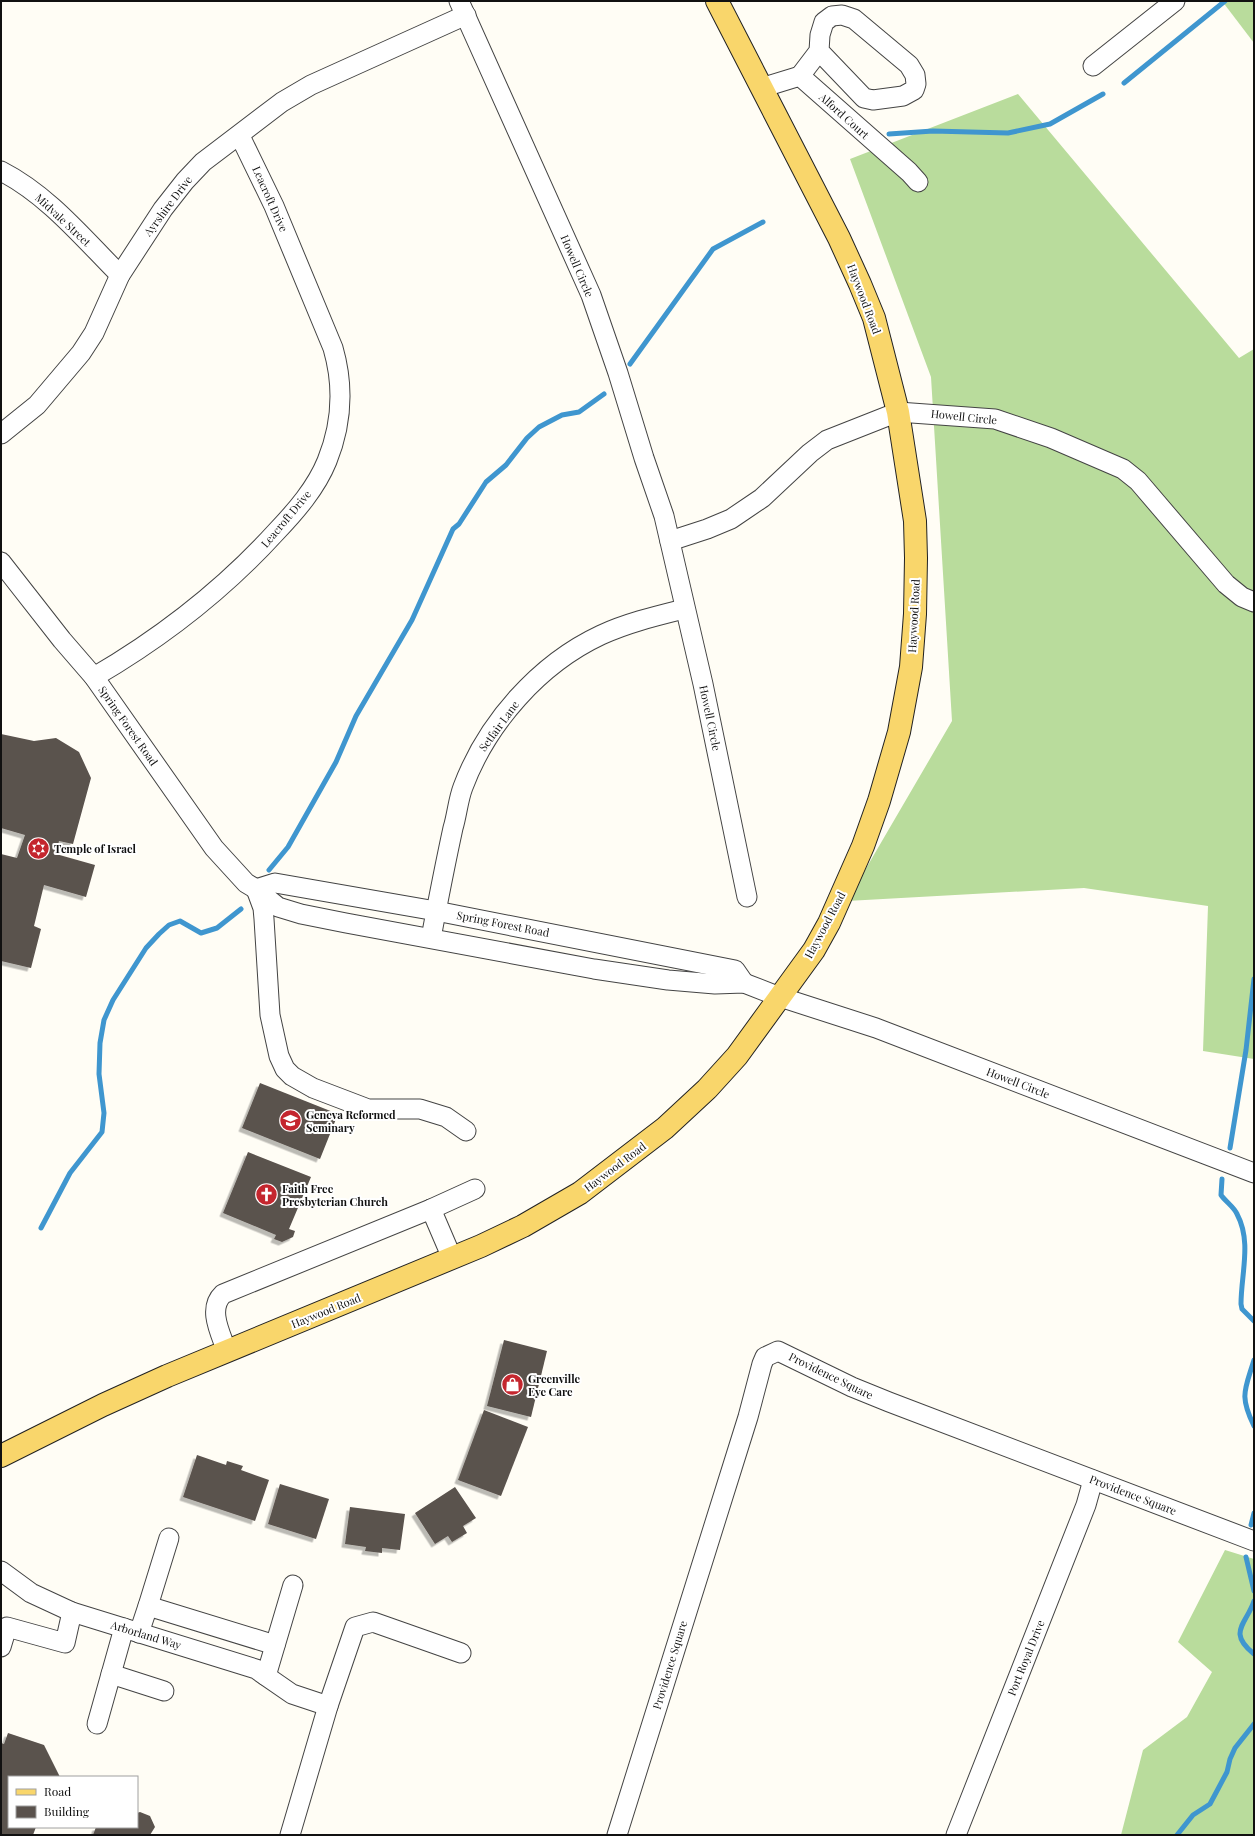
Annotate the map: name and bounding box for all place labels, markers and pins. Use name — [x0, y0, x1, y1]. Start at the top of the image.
synagogue icon: Temple of Israel — [26, 836, 52, 862]
place label: Temple of Israel — [54, 841, 137, 856]
place label: Geneva Reformed Seminary — [306, 1107, 396, 1135]
school or university icon: Geneva Reformed Seminary — [277, 1108, 303, 1134]
place label: Faith Free Presbyterian Church — [282, 1181, 388, 1209]
church icon: Faith Free Presbyterian Church — [254, 1182, 280, 1208]
place label: Greenville Eye Care — [528, 1371, 581, 1399]
shop icon: Greenville Eye Care — [500, 1372, 526, 1398]

